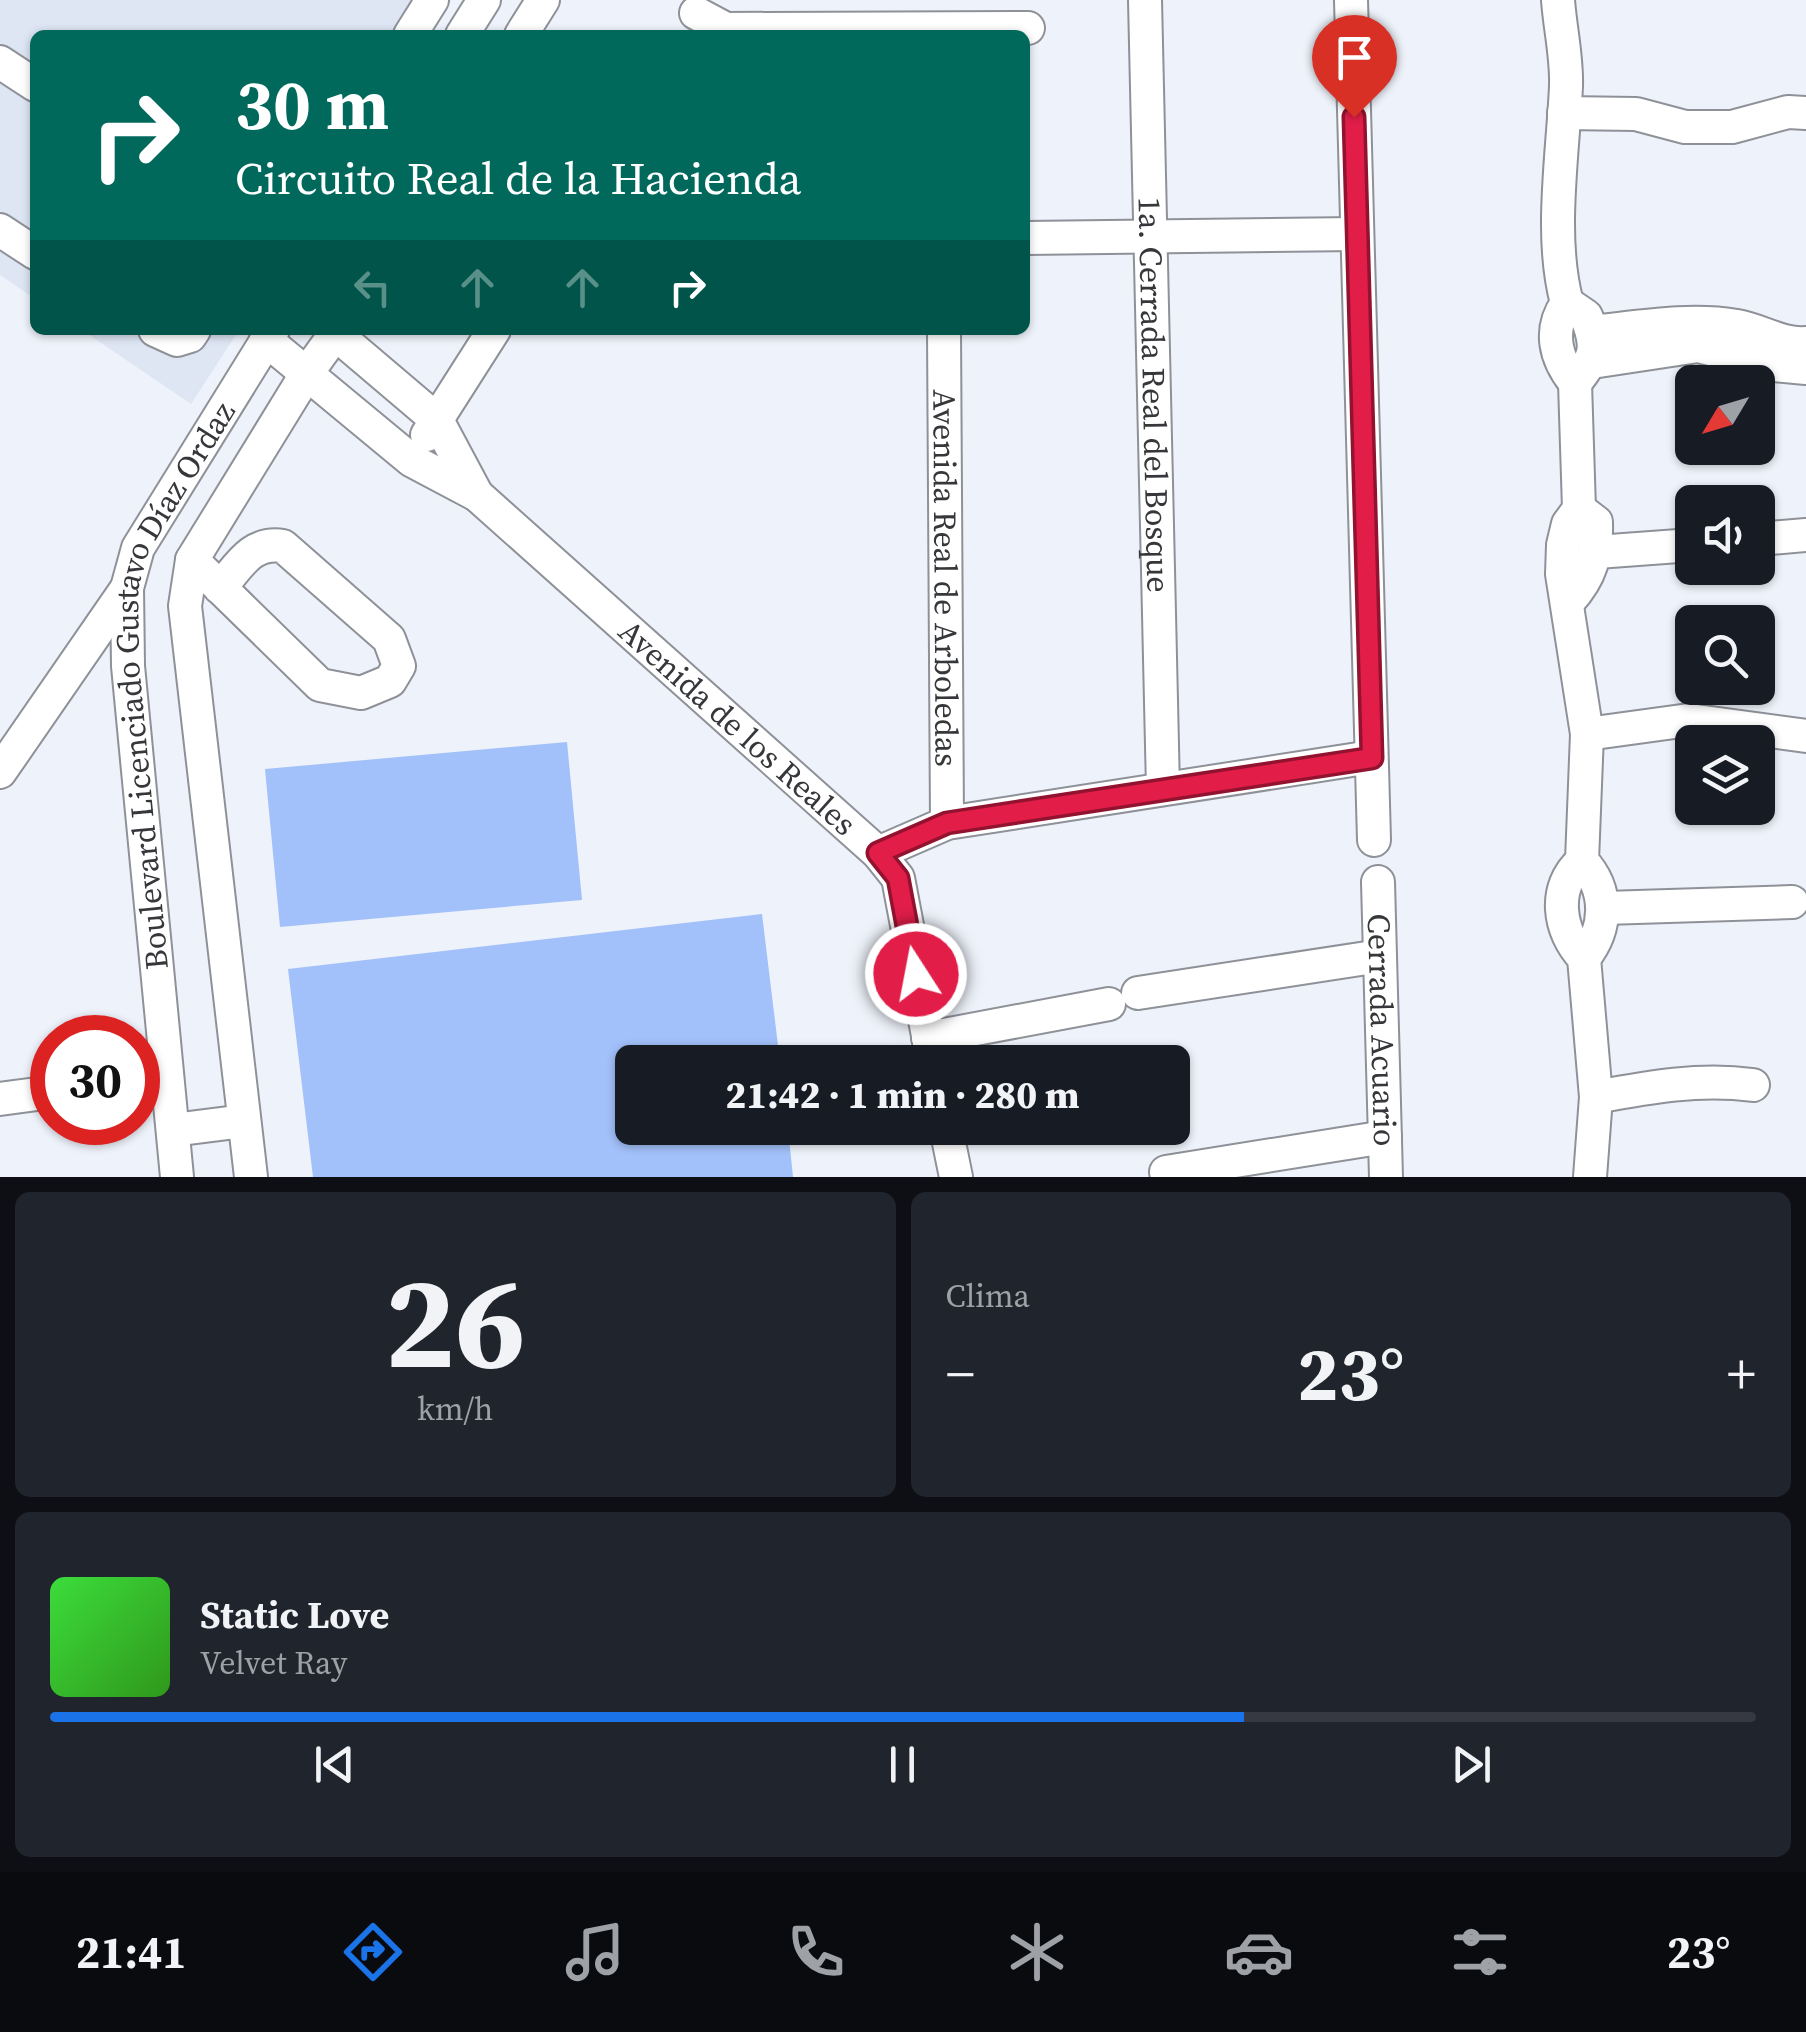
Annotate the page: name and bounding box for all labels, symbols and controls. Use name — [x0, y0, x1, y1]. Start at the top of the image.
pin — [1312, 15, 1397, 118]
icon: arrive — [1327, 30, 1382, 85]
text: 30 m — [235, 56, 389, 152]
icon: right — [70, 70, 200, 200]
text: Circuito Real de la Hacienda — [235, 147, 801, 209]
street label: 1a. Cerrada Real del Bosque — [1128, 197, 1181, 593]
icon: left — [345, 260, 400, 315]
icon: ahead — [450, 260, 505, 315]
icon: ahead — [555, 260, 610, 315]
icon: right — [660, 260, 715, 315]
north arrow — [1675, 365, 1775, 465]
map controls — [1675, 365, 1775, 825]
street label: Avenida Real de Arboledas — [922, 389, 969, 767]
street label: Boulevard Licenciado Gustavo Díaz Ordaz — [105, 393, 246, 972]
button: sound — [1675, 485, 1775, 585]
button: search — [1675, 605, 1775, 705]
street label: Avenida de los Reales — [609, 610, 866, 845]
button: layers — [1675, 725, 1775, 825]
street label: Cerrada Acuario — [1357, 913, 1407, 1147]
position arrow — [864, 922, 968, 1026]
speed limit sign: 30 — [30, 1015, 160, 1145]
text: 21:42 · 1 min · 280 m — [725, 1069, 1080, 1121]
text: 26 — [385, 1232, 526, 1411]
text: Clima — [946, 1274, 1030, 1318]
text: 23° — [1297, 1322, 1404, 1425]
text: − — [946, 1336, 975, 1411]
text: + — [1727, 1336, 1756, 1411]
text: km/h — [417, 1387, 493, 1431]
text: Static Love — [200, 1589, 389, 1641]
text: Velvet Ray — [200, 1641, 347, 1685]
icon: previous — [307, 1737, 362, 1792]
icon: pause — [875, 1737, 930, 1792]
icon: next — [1444, 1737, 1499, 1792]
icon: directions — [338, 1917, 408, 1987]
icon: music — [560, 1917, 630, 1987]
icon: phone — [781, 1917, 851, 1987]
icon: climate — [1002, 1917, 1072, 1987]
icon: car — [1224, 1917, 1294, 1987]
icon: filters — [1445, 1917, 1515, 1987]
text: 21:41 — [76, 1921, 187, 1983]
text: 23° — [1667, 1921, 1730, 1983]

